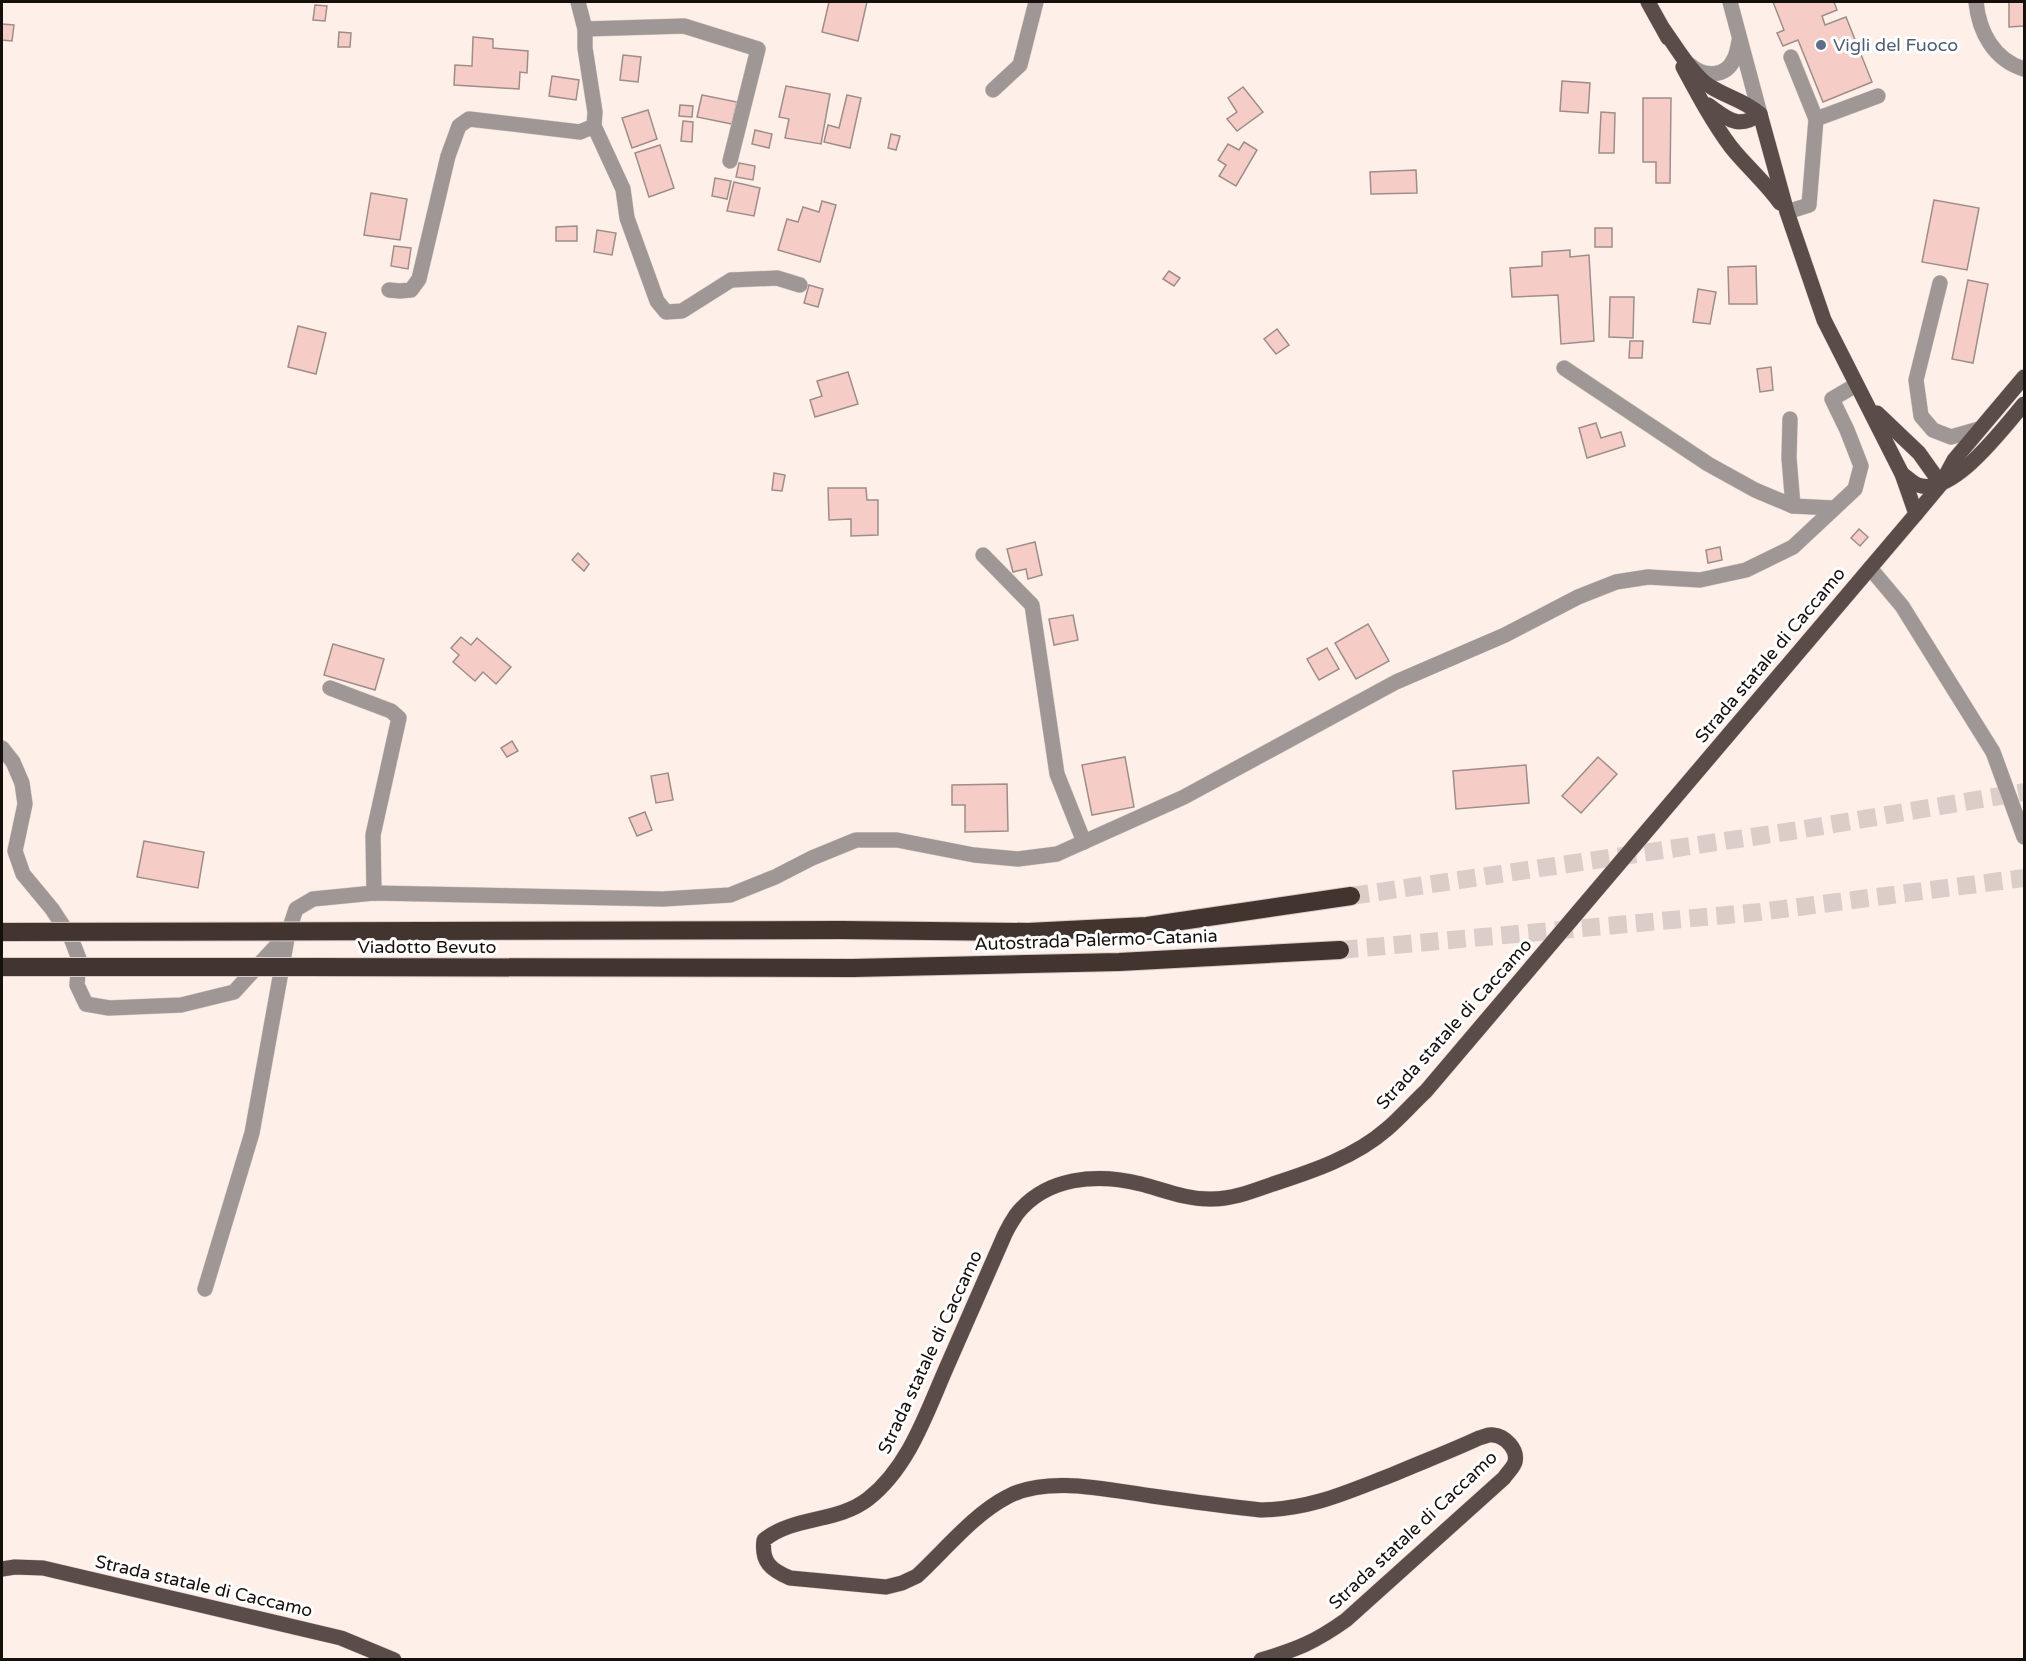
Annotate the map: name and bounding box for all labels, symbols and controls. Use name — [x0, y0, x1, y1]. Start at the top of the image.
place label: Vigli del Fuoco — [1833, 34, 1958, 56]
marker: Vigli del Fuoco — [1814, 38, 1828, 52]
street label: Strada statale di Caccamo — [1690, 563, 1850, 747]
street label: Autostrada Palermo-Catania — [974, 925, 1218, 955]
street label: Strada statale di Caccamo — [1371, 934, 1537, 1114]
street label: Viadotto Bevuto — [357, 936, 497, 958]
street label: Strada statale di Caccamo — [873, 1247, 987, 1457]
street label: Strada statale di Caccamo — [1324, 1446, 1502, 1614]
street label: Strada statale di Caccamo — [93, 1550, 315, 1622]

